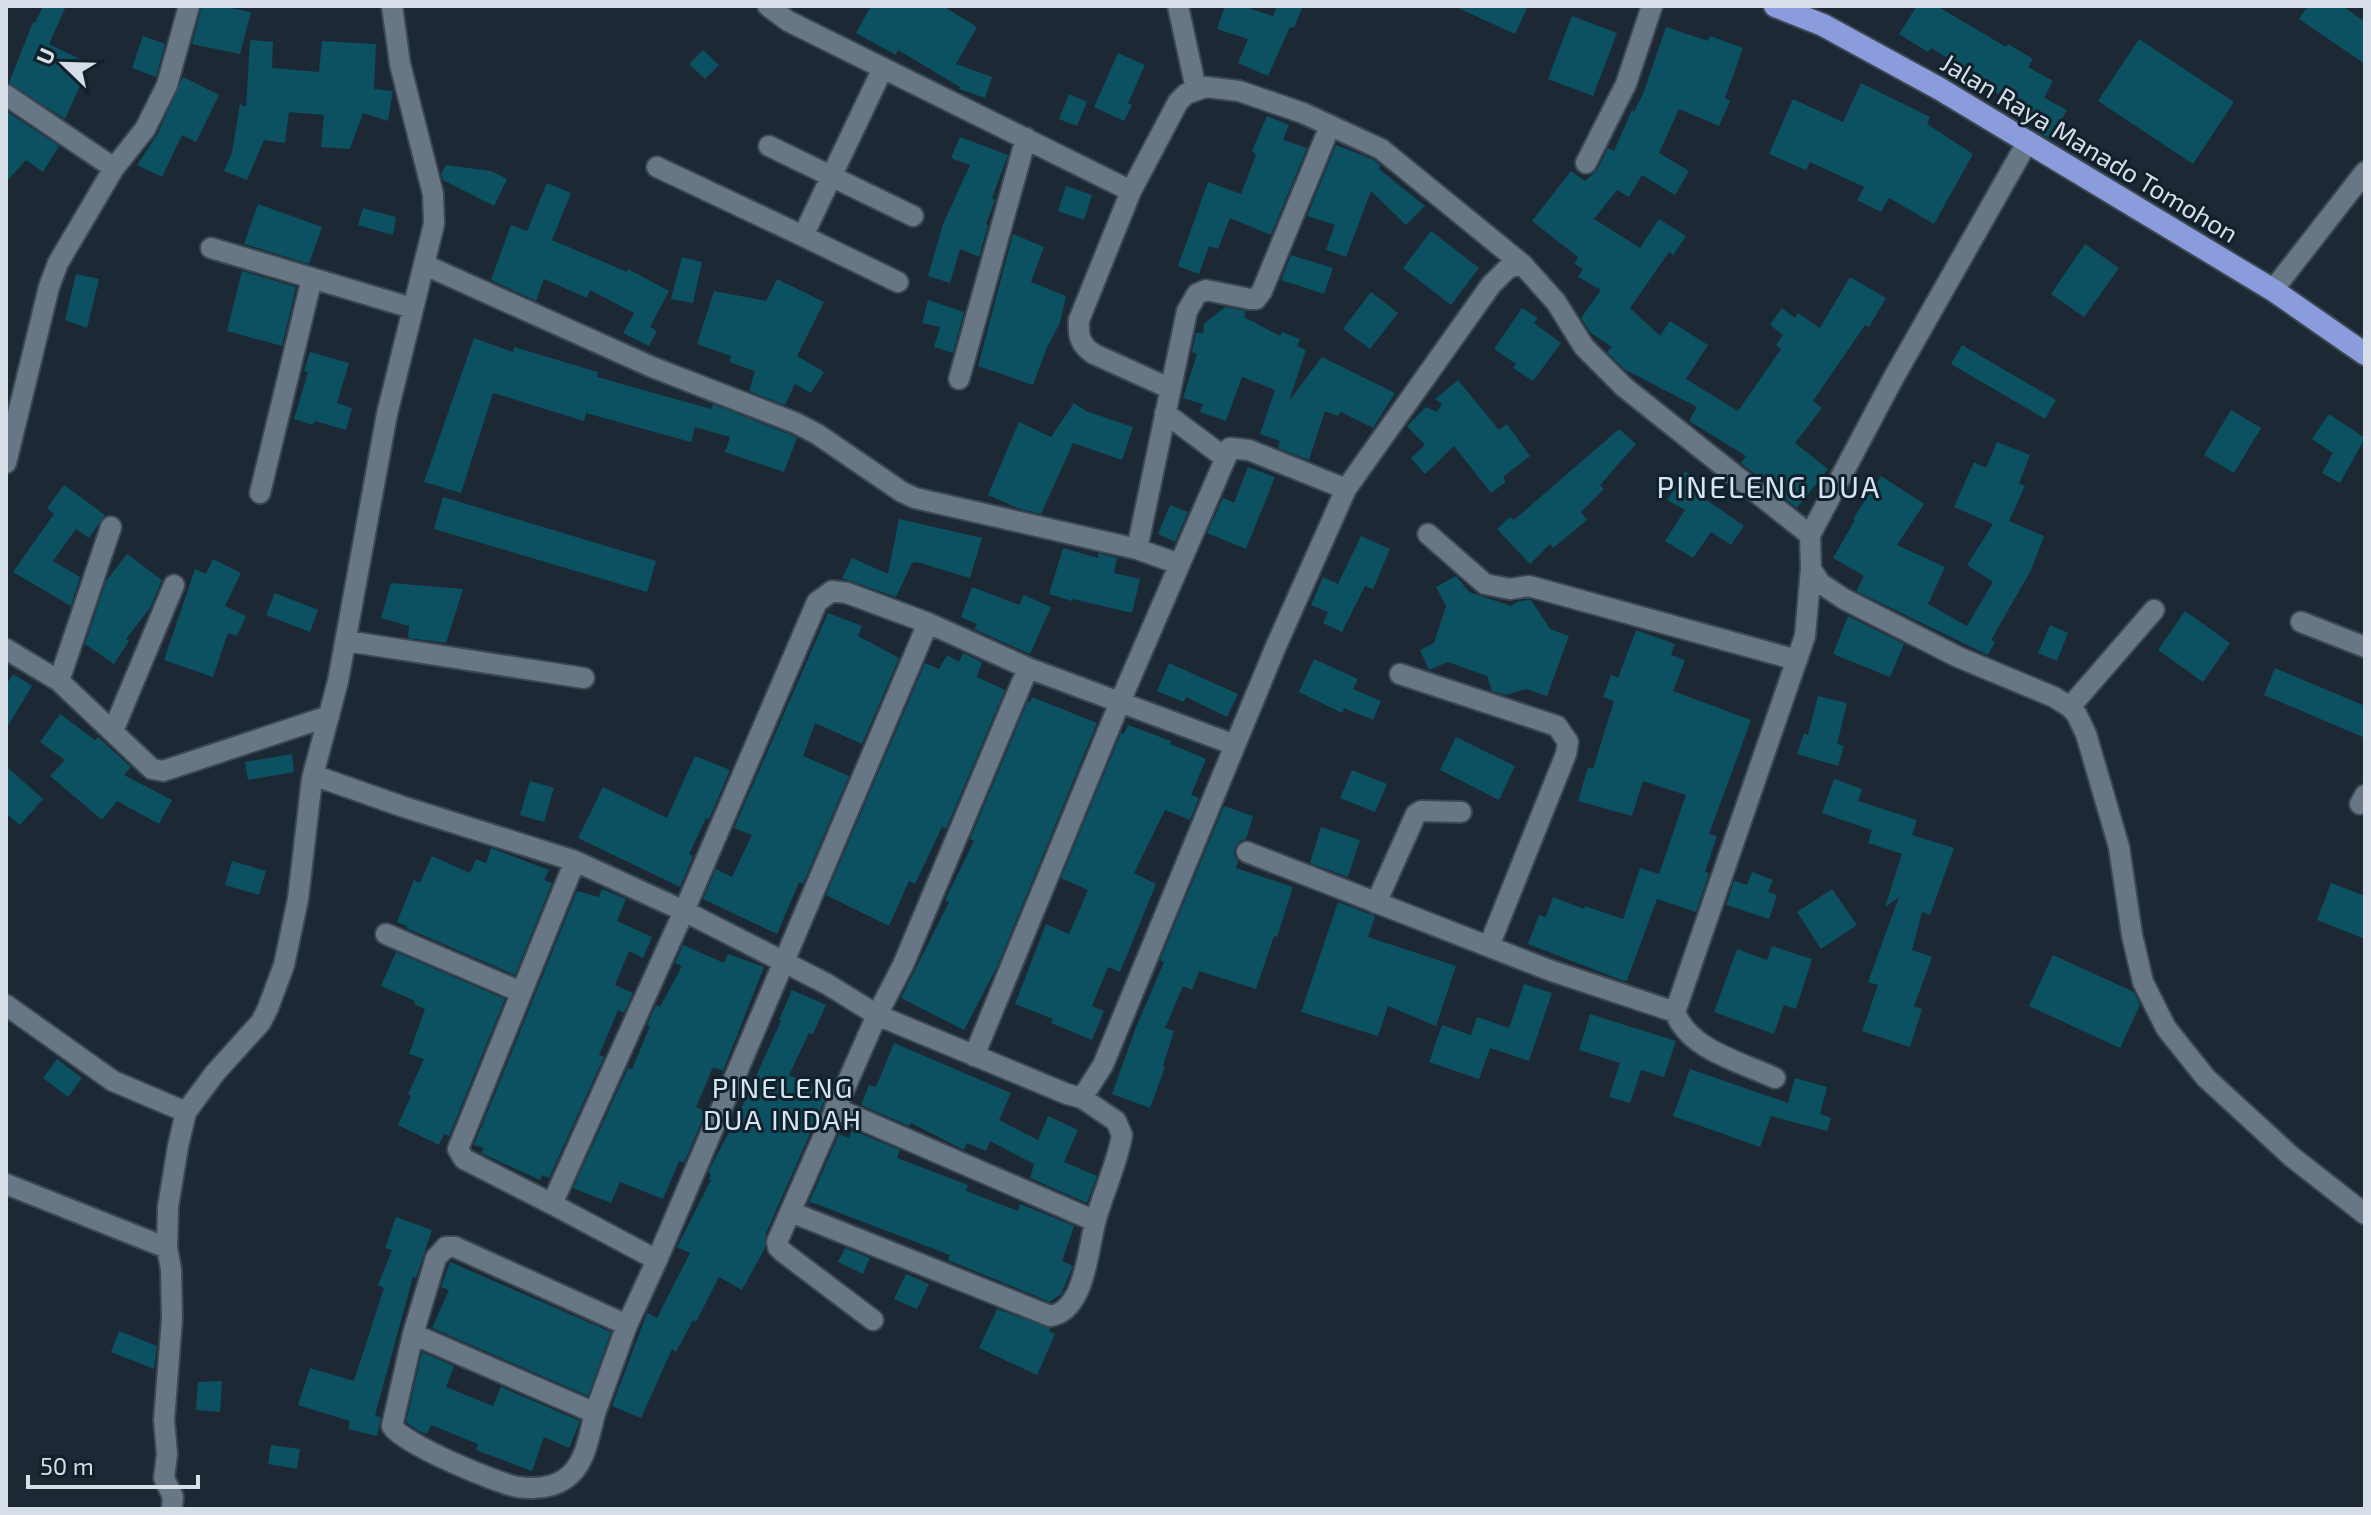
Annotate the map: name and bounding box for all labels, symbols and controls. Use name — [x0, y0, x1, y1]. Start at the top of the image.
north arrow — [24, 24, 104, 104]
text: U — [30, 44, 60, 68]
street label: Jalan Raya Manado Tomohon — [1936, 46, 2244, 248]
district label: PINELENG DUA — [1657, 468, 1881, 504]
district label: PINELENG DUA INDAH — [703, 1070, 863, 1136]
scale bar — [28, 1439, 198, 1489]
text: 50 m — [40, 1451, 94, 1480]

